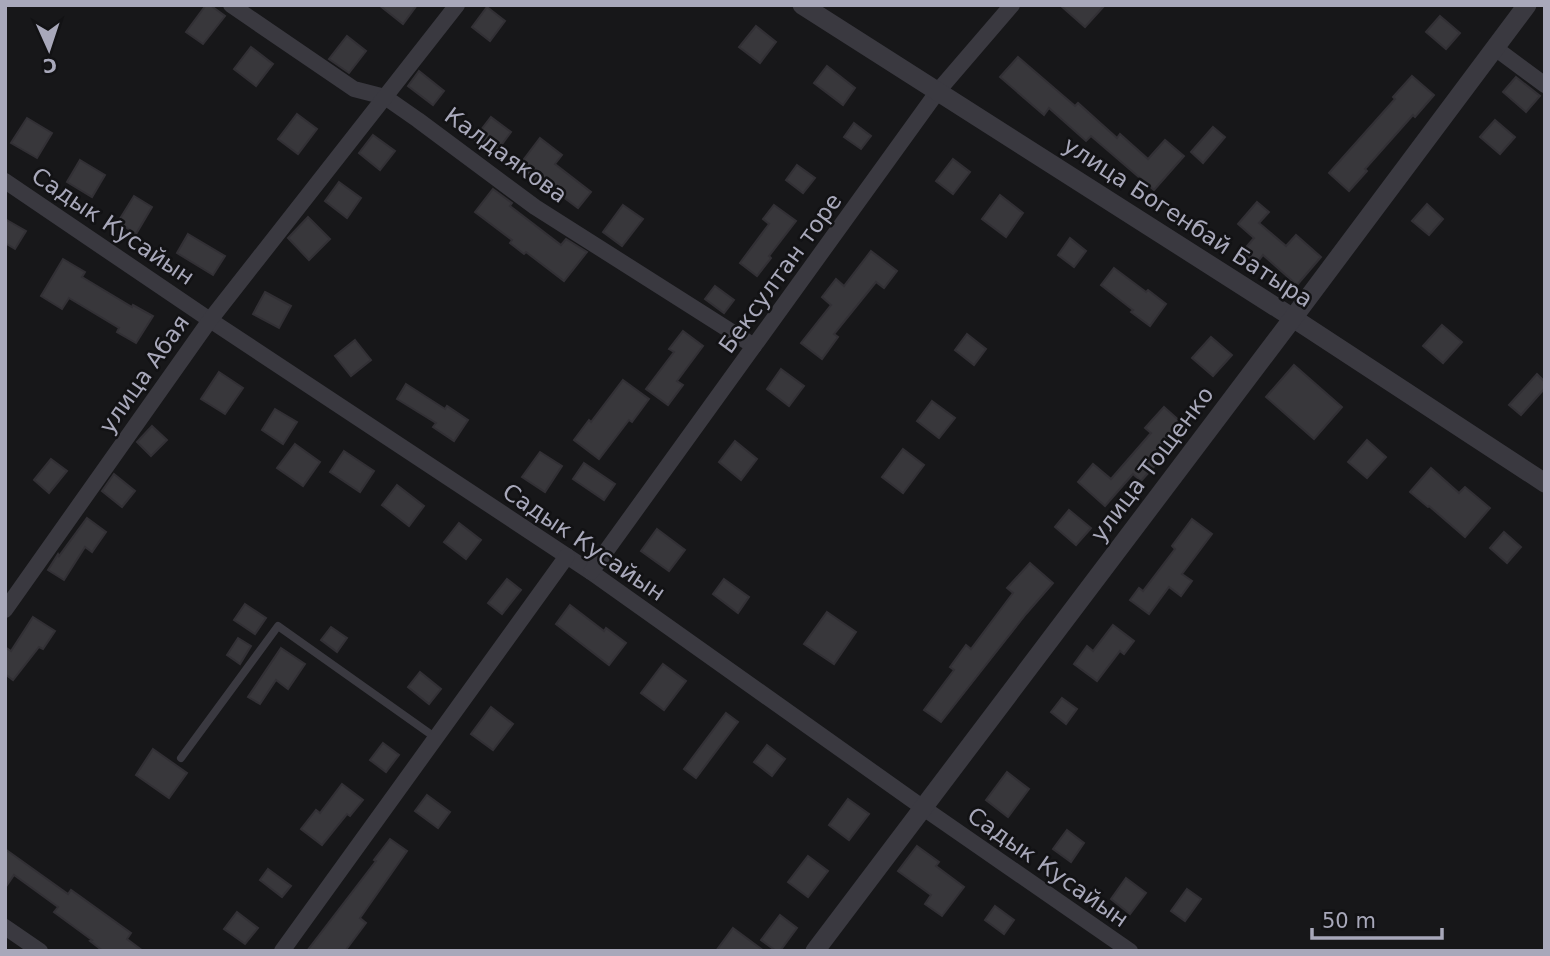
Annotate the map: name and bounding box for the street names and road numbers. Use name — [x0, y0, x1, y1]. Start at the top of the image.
street label: Калдаякова — [440, 102, 572, 208]
street label: улица Богенбай Батыра — [1058, 132, 1318, 312]
street label: Садык Кусайын — [27, 162, 199, 290]
street label: Бексултан торе — [713, 188, 847, 358]
street label: улица Абая — [94, 310, 194, 438]
street label: улица Тощенко — [1085, 381, 1219, 547]
street label: Садык Кусайын — [498, 478, 670, 606]
street label: Садык Кусайын — [963, 802, 1133, 932]

